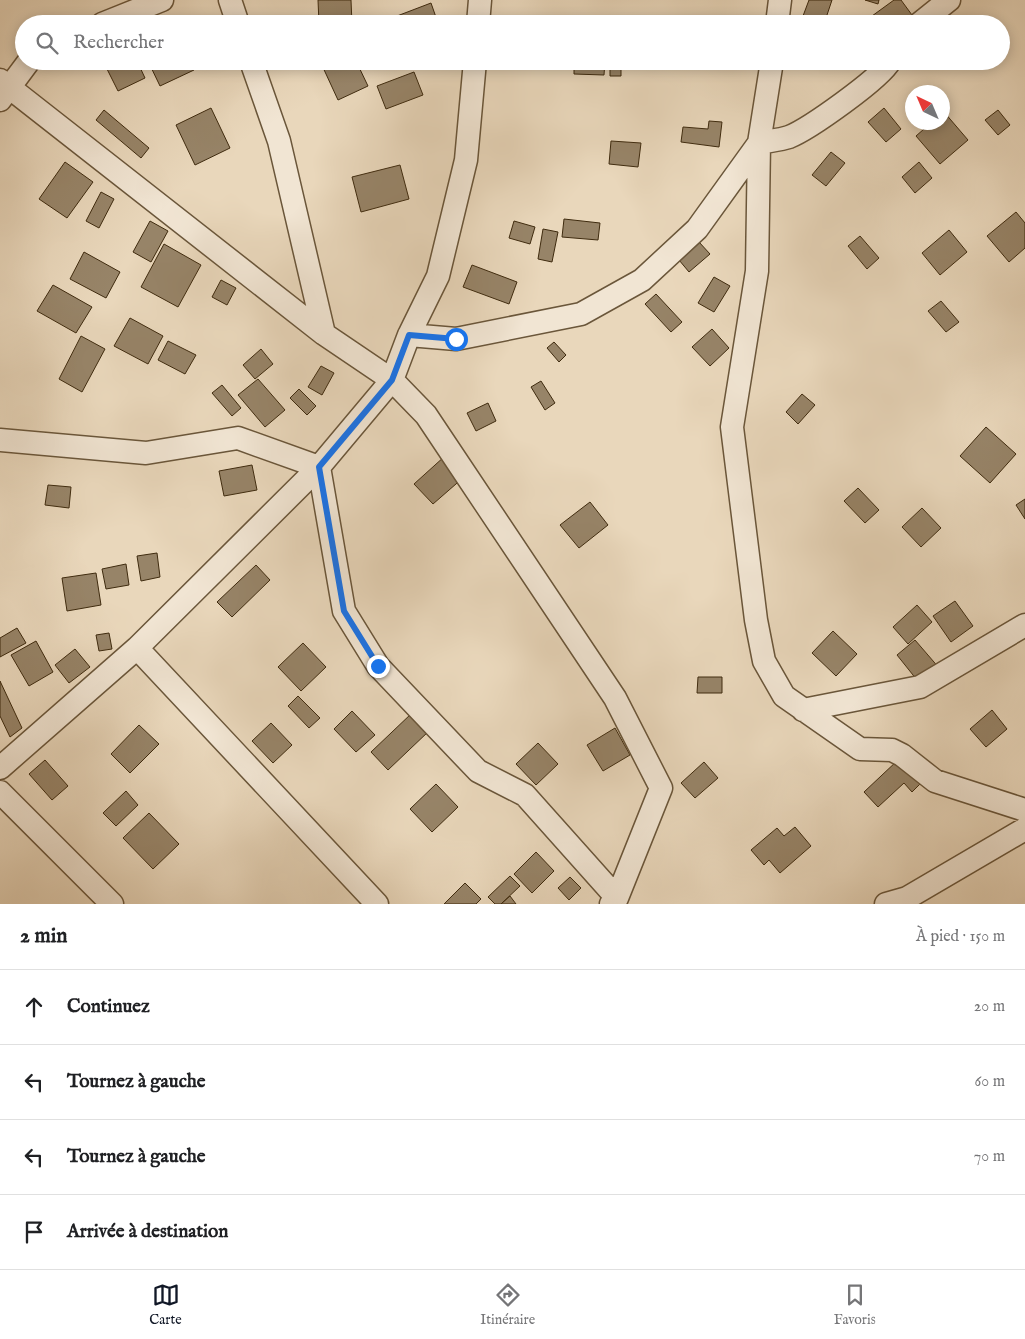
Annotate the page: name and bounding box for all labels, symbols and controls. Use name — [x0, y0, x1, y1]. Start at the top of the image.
search box — [15, 15, 1010, 70]
icon: search — [33, 29, 61, 57]
text: Rechercher — [73, 31, 164, 55]
north arrow — [905, 85, 950, 130]
route start — [445, 328, 468, 351]
route end — [367, 655, 390, 678]
text: 2 min — [20, 923, 67, 950]
text: À pied · 150 m — [916, 927, 1005, 947]
icon: ahead — [20, 993, 48, 1021]
text: Continuez — [67, 995, 150, 1019]
text: 20 m — [974, 997, 1005, 1017]
icon: left — [20, 1068, 48, 1096]
text: Tournez à gauche — [67, 1070, 206, 1094]
text: 60 m — [975, 1072, 1005, 1092]
icon: left — [20, 1143, 48, 1171]
text: Tournez à gauche — [67, 1145, 206, 1169]
text: 70 m — [974, 1147, 1005, 1167]
icon: arrive — [20, 1218, 48, 1246]
text: Arrivée à destination — [67, 1220, 228, 1244]
tab: Carte — [149, 1281, 182, 1329]
tab: Itinéraire — [480, 1281, 535, 1329]
tab: Favoris — [834, 1281, 876, 1329]

